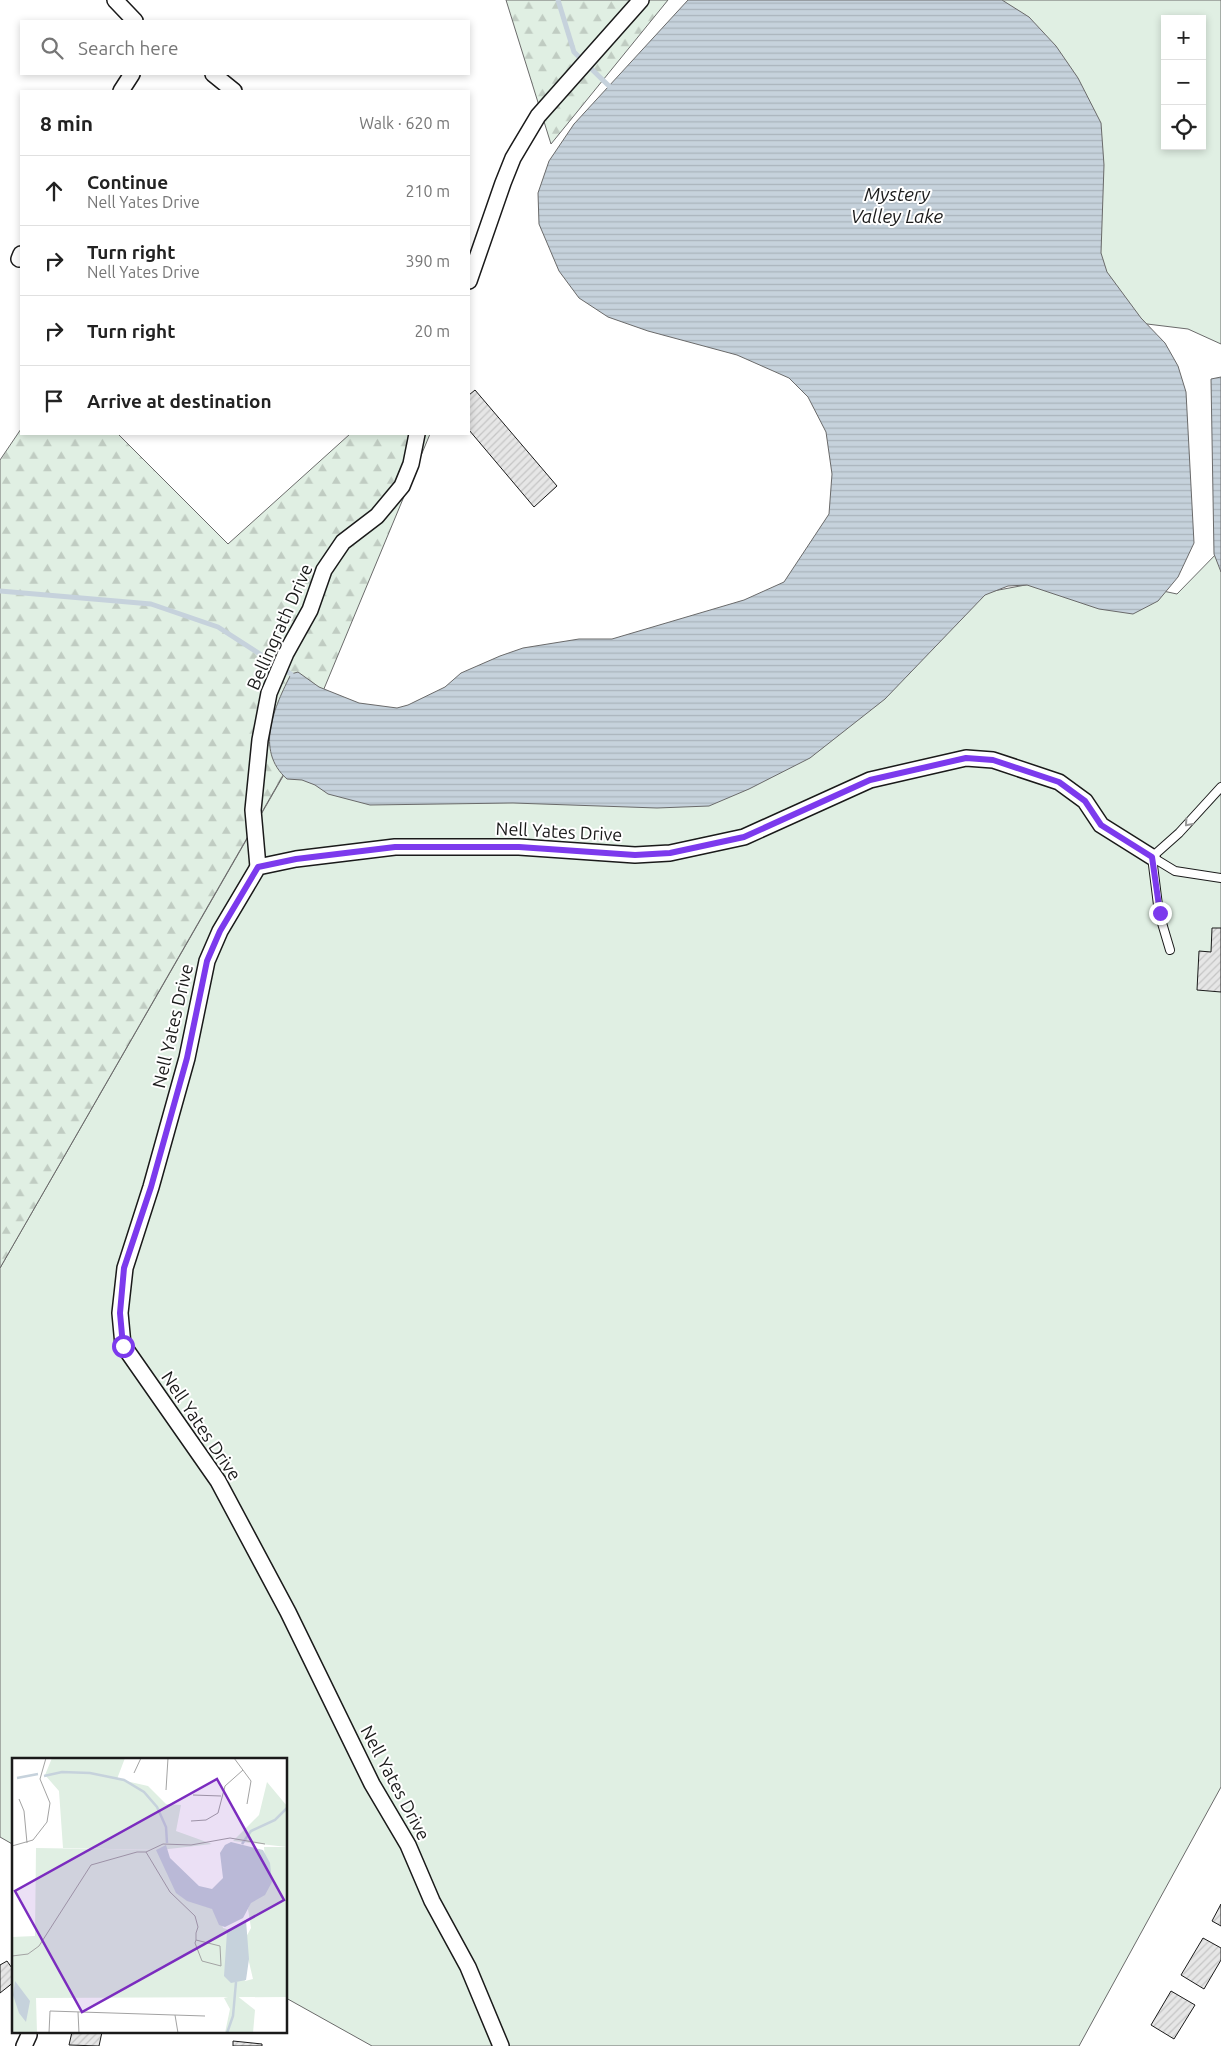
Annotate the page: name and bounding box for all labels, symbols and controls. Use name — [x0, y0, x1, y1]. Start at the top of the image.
map controls — [1161, 15, 1206, 150]
button: + — [1161, 15, 1206, 60]
search box — [20, 20, 470, 75]
icon: search — [38, 34, 66, 62]
text: Search here — [78, 37, 178, 59]
button: − — [1161, 60, 1206, 105]
button: locate — [1161, 105, 1206, 150]
text: 8 min — [40, 111, 93, 135]
text: Walk · 620 m — [359, 114, 450, 132]
text: Continue — [87, 171, 168, 193]
icon: ahead — [40, 177, 68, 205]
text: 210 m — [405, 182, 450, 200]
water label: Mystery Valley Lake — [851, 183, 944, 227]
text: Nell Yates Drive — [87, 193, 200, 211]
text: Turn right — [87, 241, 175, 263]
icon: right — [40, 247, 68, 275]
text: 390 m — [405, 252, 450, 270]
text: Nell Yates Drive — [87, 263, 200, 281]
icon: right — [40, 317, 68, 345]
text: Turn right — [87, 320, 175, 342]
text: 20 m — [414, 322, 450, 340]
icon: arrive — [40, 387, 68, 415]
text: Arrive at destination — [87, 390, 272, 412]
street label: Bellingrath Drive — [242, 560, 316, 693]
one-way arrow — [1185, 817, 1194, 826]
street label: Nell Yates Drive — [495, 818, 623, 844]
route end — [1149, 902, 1172, 925]
street label: Nell Yates Drive — [148, 962, 196, 1090]
route start — [112, 1335, 135, 1358]
street label: Nell Yates Drive — [158, 1367, 246, 1484]
street label: Nell Yates Drive — [357, 1722, 434, 1843]
inset map — [12, 1758, 288, 2034]

